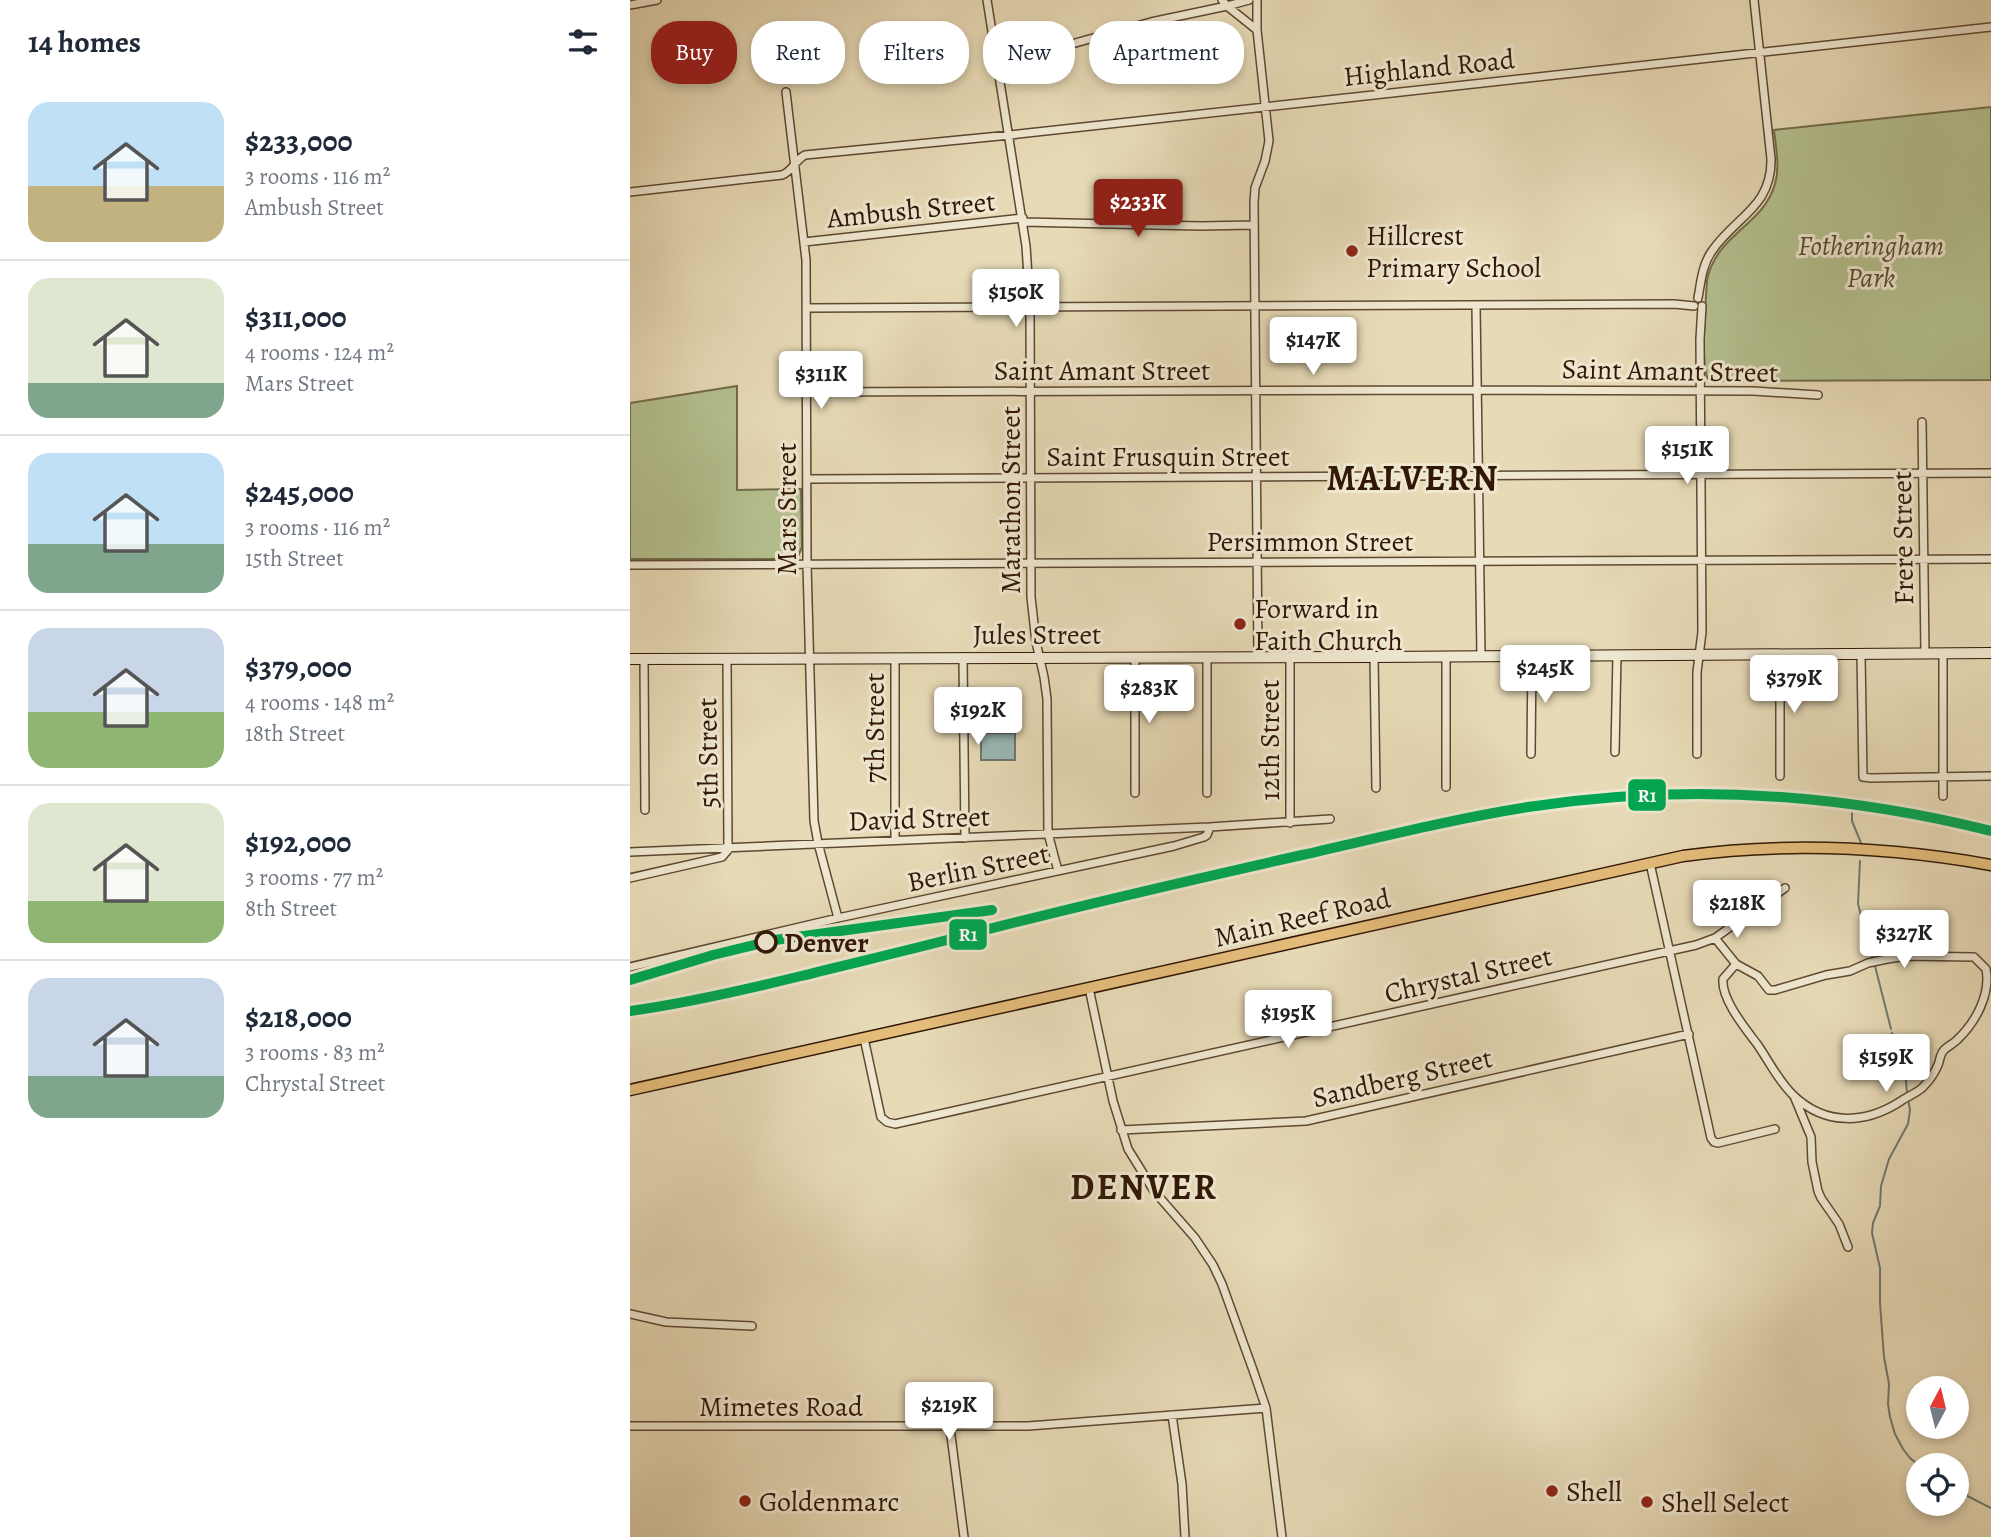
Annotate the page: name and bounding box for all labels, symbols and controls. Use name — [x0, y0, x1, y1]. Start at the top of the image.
chip: Buy — [651, 21, 737, 84]
chip: Rent — [751, 21, 845, 84]
chip: Filters — [859, 21, 969, 84]
chip: New — [983, 21, 1075, 84]
chip: Apartment — [1089, 21, 1244, 84]
text: 14 homes — [28, 22, 141, 62]
icon: filters — [564, 23, 602, 61]
street label: Highland Road — [1342, 40, 1517, 96]
text: $233,000 — [245, 121, 353, 161]
icon: home — [84, 130, 168, 214]
text: 3 rooms · 116 m² — [245, 161, 390, 192]
pin: $233K — [1089, 180, 1187, 239]
street label: Ambush Street — [824, 182, 997, 238]
text: $233K — [1110, 186, 1166, 217]
text: Ambush Street — [245, 192, 384, 223]
place label: Hillcrest Primary School — [1366, 217, 1541, 287]
park label: Fotheringham Park — [1798, 227, 1944, 297]
marker: Hillcrest Primary School — [1344, 243, 1360, 259]
pin: $150K — [967, 270, 1065, 329]
text: $150K — [988, 276, 1044, 307]
text: $311,000 — [245, 297, 347, 337]
icon: home — [84, 306, 168, 390]
pin: $147K — [1264, 318, 1362, 377]
text: $147K — [1286, 324, 1340, 355]
text: 4 rooms · 124 m² — [245, 337, 394, 368]
street label: Saint Amant Street — [1561, 350, 1779, 392]
pin: $311K — [772, 352, 870, 411]
street label: Saint Amant Street — [994, 352, 1210, 390]
text: $311K — [795, 358, 847, 389]
text: Mars Street — [245, 368, 354, 399]
street label: Marathon Street — [992, 406, 1030, 594]
pin: $151K — [1638, 426, 1736, 486]
text: $151K — [1661, 433, 1713, 464]
street label: Saint Frusquin Street — [1046, 438, 1290, 476]
street label: Mars Street — [768, 443, 806, 575]
district label: MALVERN — [1327, 454, 1499, 502]
street label: Frere Street — [1883, 471, 1923, 605]
text: $245,000 — [245, 472, 354, 512]
icon: home — [84, 481, 168, 565]
text: 3 rooms · 116 m² — [245, 512, 390, 543]
street label: Persimmon Street — [1207, 523, 1413, 561]
text: 15th Street — [245, 543, 344, 574]
place label: Forward in Faith Church — [1254, 590, 1403, 660]
street label: Jules Street — [973, 616, 1101, 654]
marker: Forward in Faith Church — [1232, 616, 1248, 632]
pin: $245K — [1496, 646, 1594, 705]
text: $379,000 — [245, 647, 352, 687]
text: $245K — [1516, 652, 1574, 683]
icon: home — [84, 656, 168, 740]
pin: $379K — [1745, 656, 1843, 715]
text: $379K — [1766, 662, 1822, 693]
pin: $283K — [1100, 666, 1198, 725]
text: $283K — [1120, 672, 1178, 703]
street label: 7th Street — [856, 673, 894, 783]
street label: 12th Street — [1251, 679, 1289, 801]
text: 4 rooms · 148 m² — [245, 687, 394, 718]
pin: $192K — [929, 688, 1027, 747]
text: $192K — [950, 694, 1006, 725]
street label: 5th Street — [688, 697, 728, 809]
text: 18th Street — [245, 718, 345, 749]
line badge: R1 — [1627, 778, 1667, 812]
text: R1 — [1638, 783, 1657, 809]
street label: David Street — [847, 798, 991, 840]
text: $192,000 — [245, 822, 351, 862]
icon: home — [84, 831, 168, 915]
street label: Berlin Street — [904, 834, 1053, 902]
text: 3 rooms · 77 m² — [245, 862, 383, 893]
street label: Main Reef Road — [1210, 879, 1395, 957]
pin: $218K — [1688, 880, 1786, 940]
text: $218K — [1709, 887, 1765, 918]
text: 8th Street — [245, 893, 337, 924]
pin: $327K — [1855, 911, 1953, 970]
text: $327K — [1876, 917, 1932, 948]
line badge: R1 — [948, 918, 988, 951]
text: R1 — [959, 922, 978, 948]
place label: Denver — [784, 924, 869, 962]
marker: Denver — [755, 931, 777, 953]
street label: Chrystal Street — [1381, 937, 1556, 1013]
pin: $195K — [1239, 990, 1337, 1050]
text: $218,000 — [245, 997, 352, 1037]
text: $195K — [1261, 997, 1315, 1028]
icon: home — [84, 1006, 168, 1090]
pin: $159K — [1837, 1034, 1935, 1094]
text: 3 rooms · 83 m² — [245, 1037, 385, 1068]
street label: Sandberg Street — [1308, 1039, 1496, 1117]
text: $159K — [1859, 1041, 1913, 1072]
text: Chrystal Street — [245, 1068, 385, 1099]
district label: DENVER — [1070, 1163, 1218, 1211]
north arrow — [1906, 1376, 1969, 1438]
map controls — [1906, 1376, 1969, 1516]
pin: $219K — [900, 1382, 998, 1442]
street label: Mimetes Road — [699, 1388, 864, 1426]
text: $219K — [921, 1389, 977, 1420]
button: locate — [1906, 1453, 1969, 1516]
place label: Shell — [1566, 1473, 1622, 1511]
place label: Goldenmarc — [759, 1483, 899, 1521]
marker: Shell — [1544, 1483, 1560, 1499]
place label: Shell Select — [1661, 1484, 1790, 1522]
marker: Goldenmarc — [737, 1493, 753, 1509]
marker: Shell Select — [1639, 1494, 1655, 1510]

